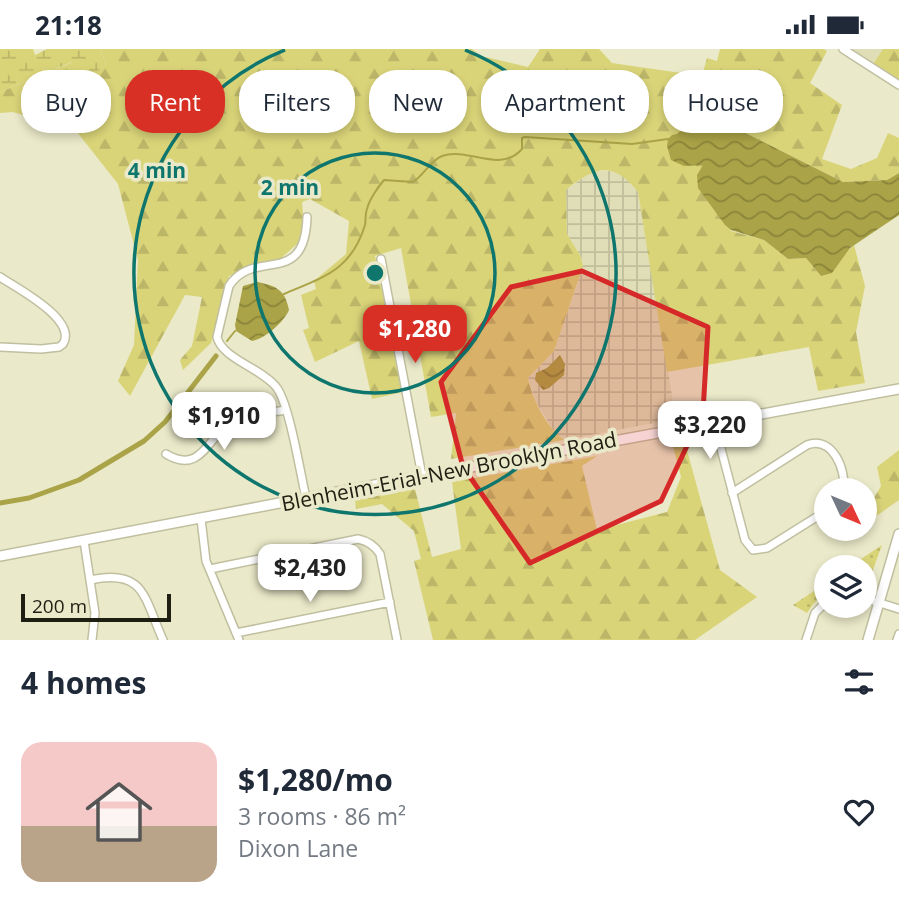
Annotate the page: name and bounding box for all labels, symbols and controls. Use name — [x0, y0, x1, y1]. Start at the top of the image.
text: 21:18 — [35, 7, 102, 43]
chip: Buy — [21, 70, 111, 133]
chip: Rent — [125, 70, 225, 133]
chip: Filters — [239, 70, 355, 133]
chip: New — [369, 70, 467, 133]
chip: Apartment — [481, 70, 649, 133]
chip: House — [663, 70, 783, 133]
text: 4 min — [128, 156, 186, 184]
text: 2 min — [261, 173, 319, 201]
centre of rings — [363, 261, 387, 285]
pin: $1,280 — [358, 305, 472, 365]
text: $1,280 — [379, 312, 451, 344]
pin: $1,910 — [167, 393, 281, 452]
text: $1,910 — [188, 399, 260, 431]
pin: $3,220 — [653, 401, 767, 461]
text: $3,220 — [674, 408, 746, 440]
street label: Blenheim-Erial-New Brooklyn Road — [279, 425, 619, 517]
north arrow — [814, 478, 877, 541]
map controls — [814, 478, 877, 618]
pin: $2,430 — [253, 545, 367, 604]
text: $2,430 — [274, 551, 346, 583]
button: layers — [814, 555, 877, 618]
scale bar — [21, 591, 172, 623]
text: 200 m — [32, 593, 87, 619]
text: 4 homes — [21, 662, 146, 703]
icon: filters — [840, 663, 878, 701]
text: $1,280/mo — [238, 759, 393, 800]
icon: home — [77, 770, 161, 854]
icon: heart — [840, 793, 878, 831]
text: 3 rooms · 86 m² — [238, 800, 406, 832]
text: Dixon Lane — [238, 832, 358, 864]

